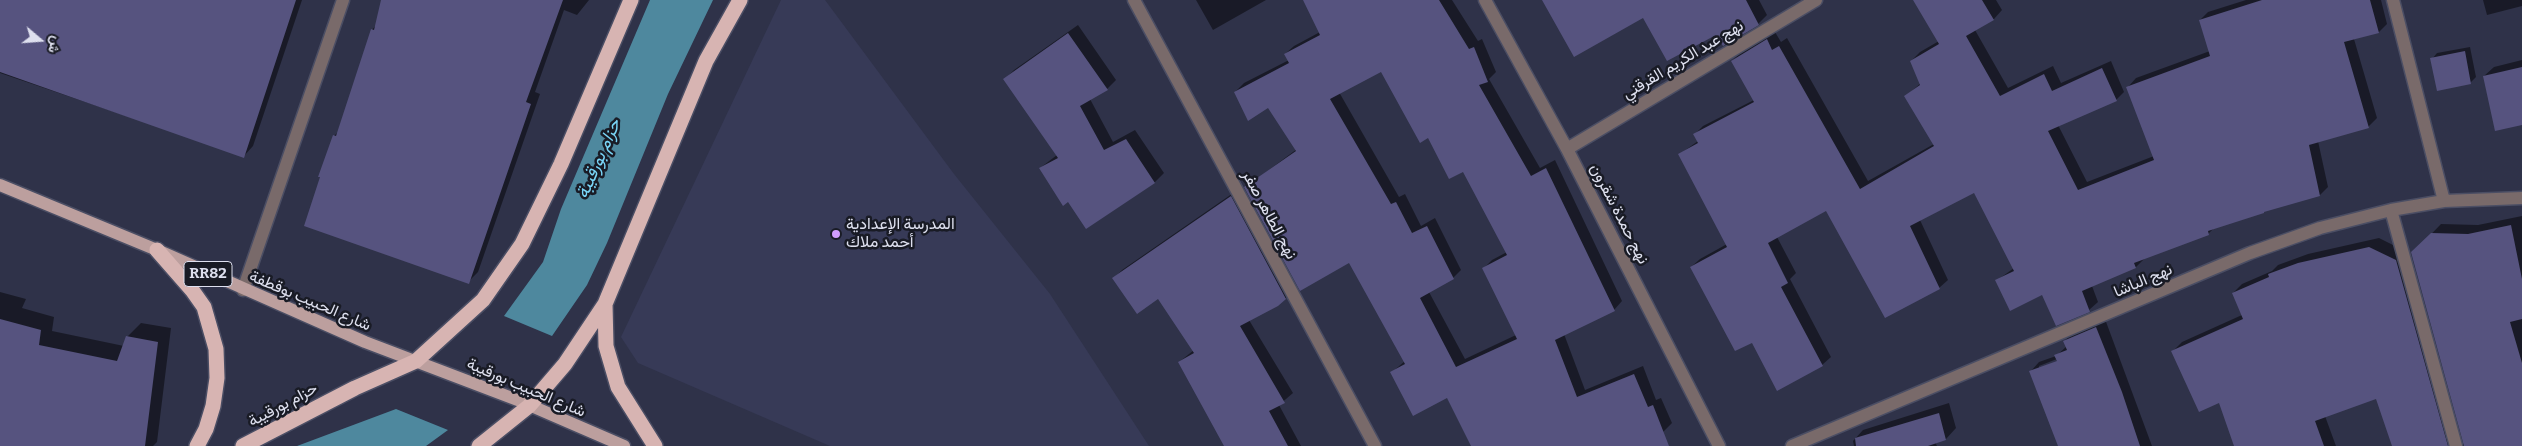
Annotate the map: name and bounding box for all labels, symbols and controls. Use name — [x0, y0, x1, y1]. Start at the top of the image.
north arrow — [15, 15, 65, 65]
street label: نهج عبد الكريم القرقني — [1619, 16, 1747, 104]
text: ش — [44, 34, 65, 55]
water label: حزام بورقيبة — [572, 116, 626, 202]
street label: نهج حمدة شقرون — [1585, 161, 1653, 267]
street label: نهج الطاهر صفر — [1238, 167, 1300, 263]
place label: المدرسة الإعدادية أحمد ملاك — [846, 215, 955, 253]
marker: المدرسة الإعدادية أحمد ملاك — [830, 228, 842, 240]
street label: نهج الباشا — [2111, 260, 2175, 302]
road number: RR82 — [184, 262, 232, 286]
street label: شارع الحبيب بوقطفة — [246, 267, 374, 335]
street label: شارع الحبيب بورقيبة — [464, 354, 588, 422]
street label: حزام بورقيبة — [245, 379, 321, 431]

